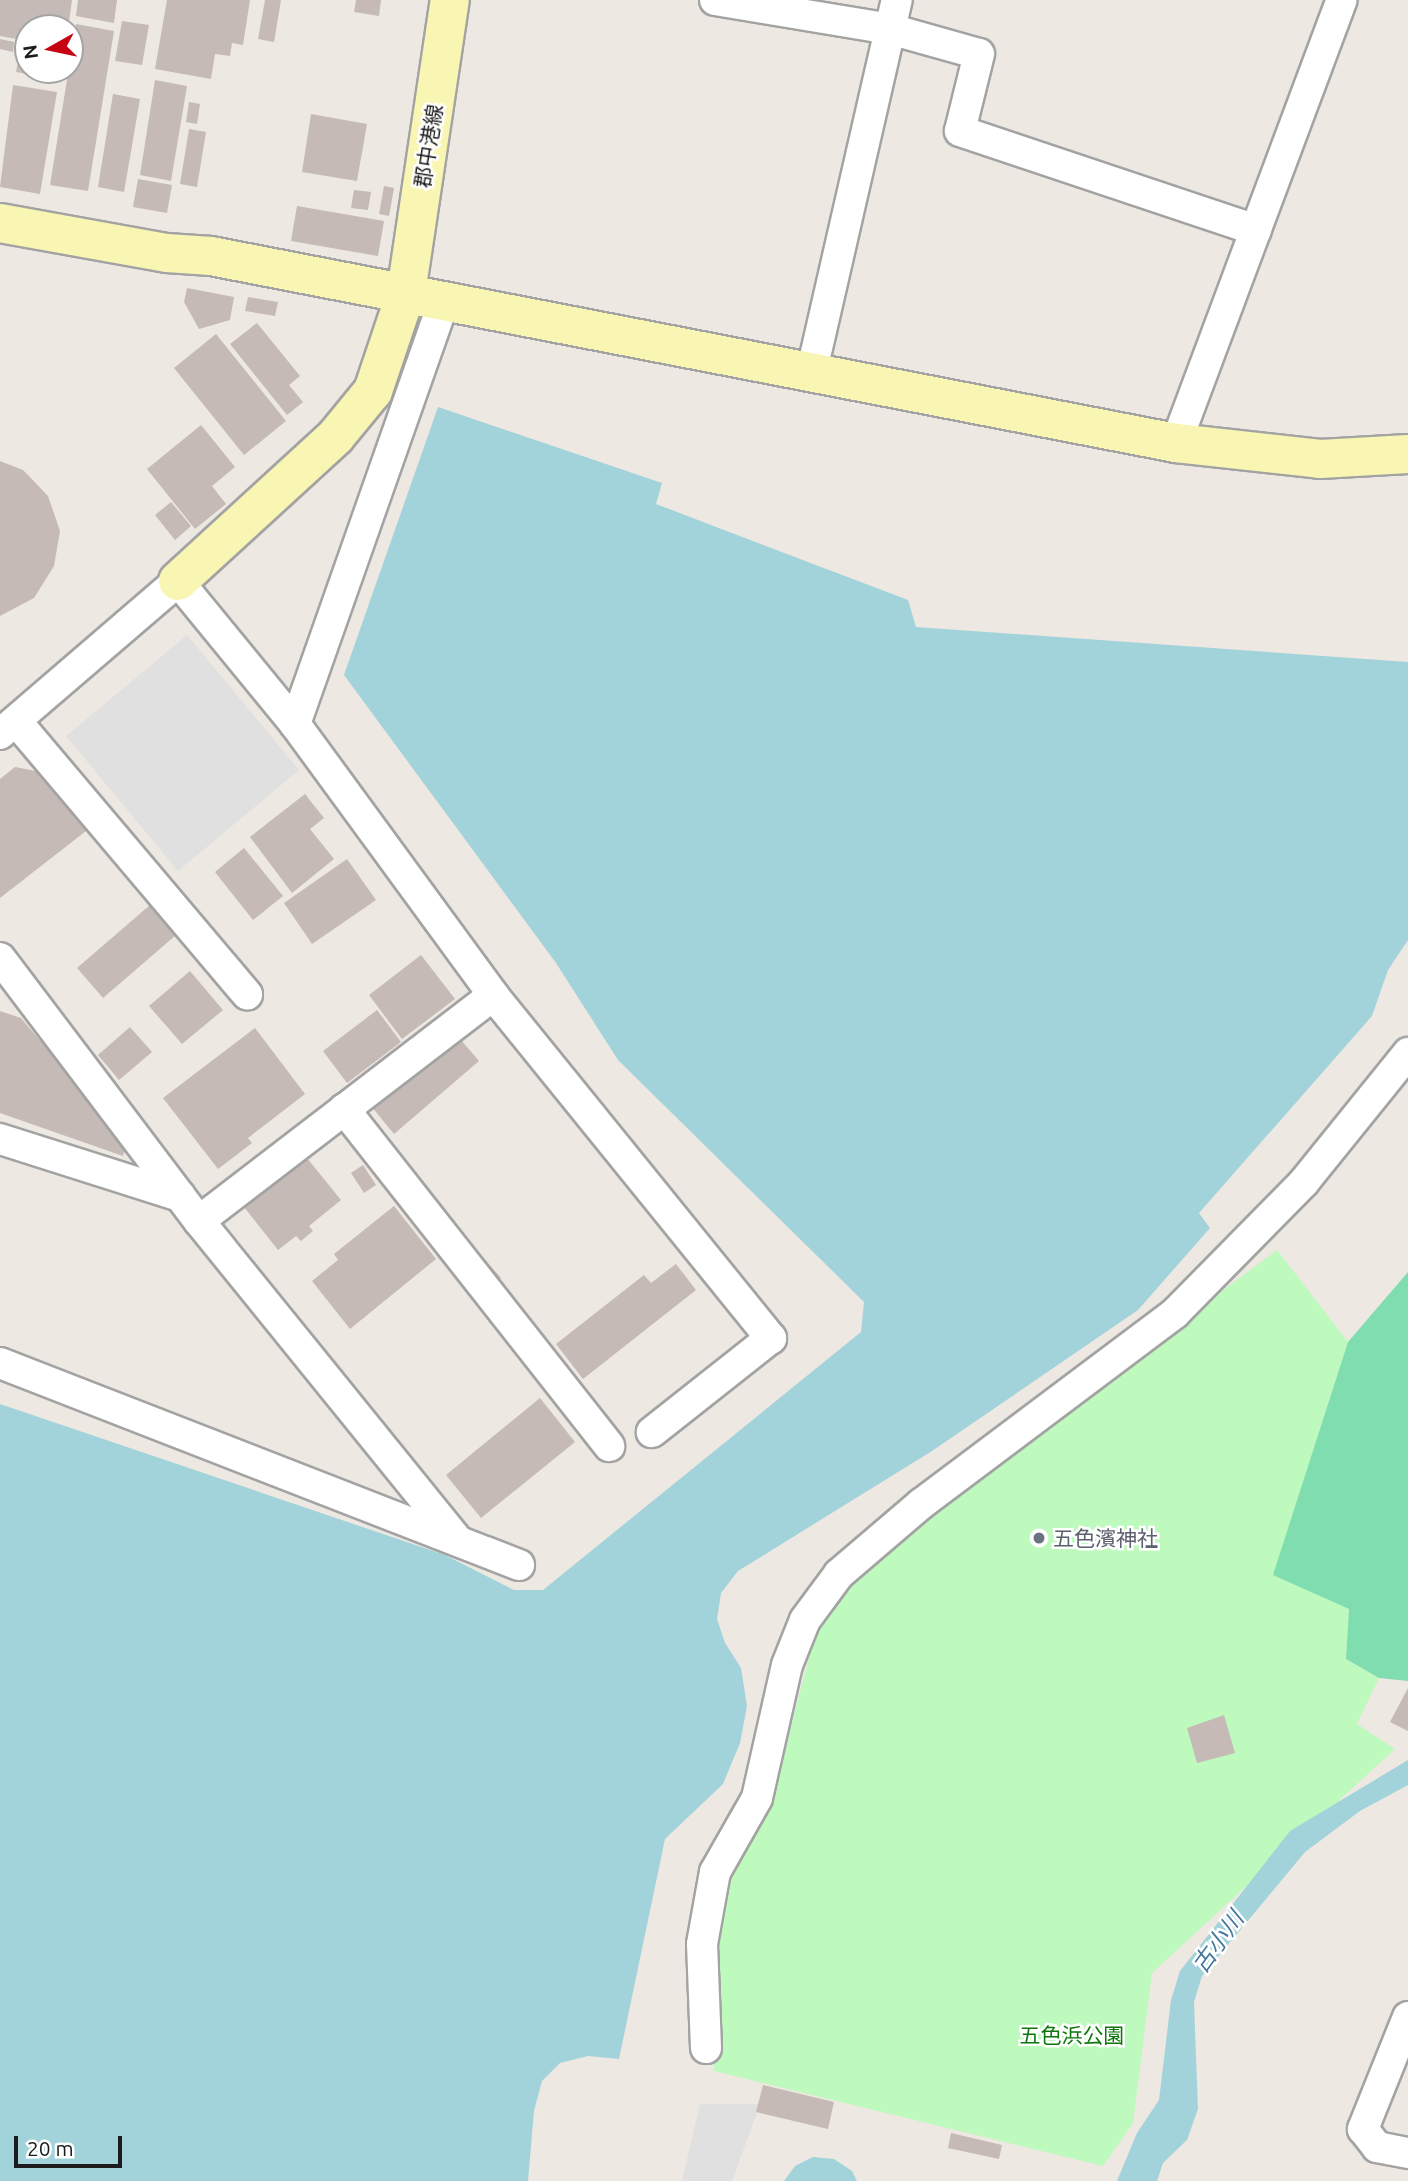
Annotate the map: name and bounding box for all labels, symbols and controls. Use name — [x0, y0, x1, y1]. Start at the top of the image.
north arrow — [14, 14, 84, 84]
text: N — [18, 43, 42, 61]
street label: 郡中港線 — [409, 103, 447, 189]
place label: 五色濱神社 — [1053, 1525, 1158, 1551]
marker: 五色濱神社 — [1031, 1530, 1047, 1546]
water label: 古小川 — [1187, 1906, 1249, 1978]
park label: 五色浜公園 — [1020, 2022, 1124, 2048]
scale bar — [18, 2122, 126, 2166]
text: 20 m — [27, 2136, 74, 2160]

